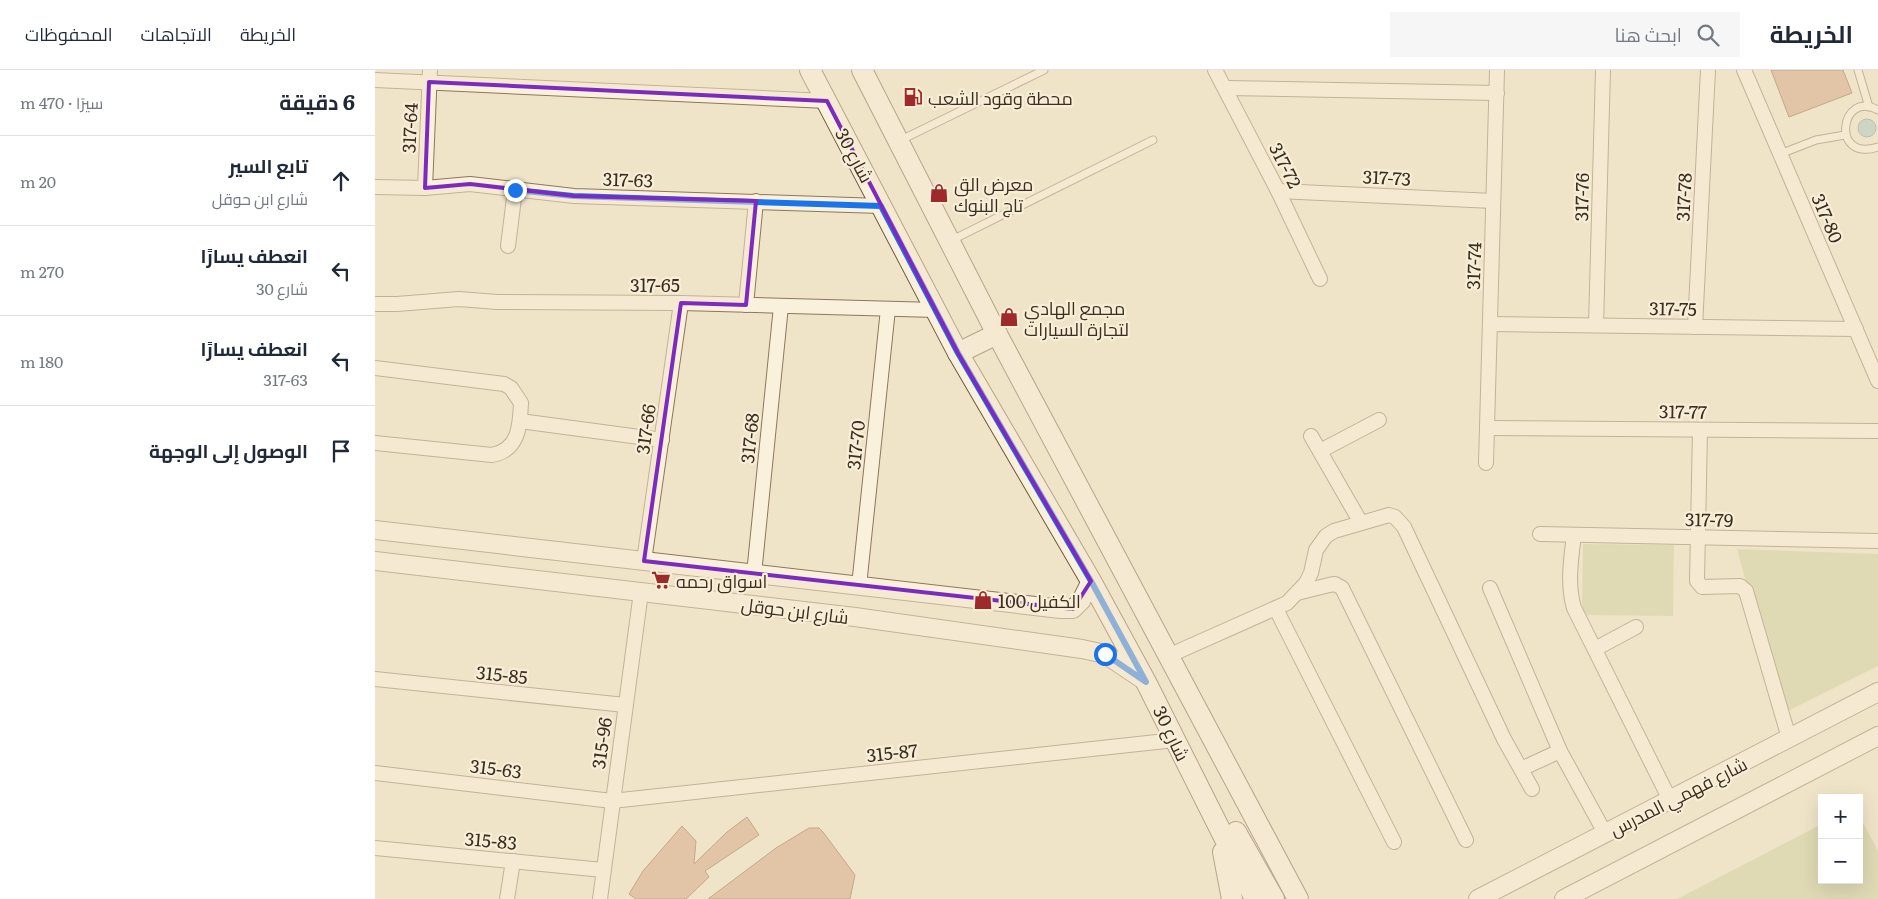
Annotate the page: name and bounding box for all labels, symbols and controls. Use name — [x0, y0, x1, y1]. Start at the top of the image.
search box — [1390, 12, 1740, 57]
text: الخريطة — [1770, 15, 1853, 50]
text: المحفوظات — [25, 20, 113, 47]
text: الاتجاهات — [141, 20, 212, 47]
text: الخريطة — [240, 20, 296, 47]
text: ابحث هنا — [1615, 20, 1682, 48]
icon: search — [1694, 21, 1722, 49]
place label: محطة وقود الشعب — [928, 84, 1073, 111]
text: 6 دقيقة — [279, 85, 355, 116]
fuel station icon: محطة وقود الشعب — [902, 86, 924, 108]
text: سيرًا · 470 m — [20, 90, 103, 114]
street label: 317-64 — [394, 102, 424, 154]
street label: شارع 30 — [829, 123, 881, 187]
street label: 317-72 — [1263, 137, 1309, 193]
text: تابع السير — [229, 151, 308, 179]
street label: 317-73 — [1362, 162, 1412, 192]
street label: 317-63 — [602, 165, 654, 193]
icon: ahead — [327, 167, 355, 195]
text: 20 m — [20, 169, 56, 193]
place label: معرض الق تاج البنوك — [954, 170, 1033, 218]
street label: 317-76 — [1567, 172, 1595, 222]
street label: 317-78 — [1668, 172, 1698, 222]
route end — [504, 179, 527, 202]
shop icon: معرض الق تاج البنوك — [928, 182, 950, 204]
text: شارع ابن حوقل — [212, 186, 308, 210]
street label: 317-80 — [1806, 189, 1850, 247]
text: انعطف يسارًا — [201, 241, 308, 269]
street label: 317-74 — [1459, 242, 1487, 290]
icon: left — [327, 257, 355, 285]
text: 270 m — [20, 259, 64, 283]
street label: 317-65 — [630, 271, 680, 298]
text: شارع 30 — [256, 276, 308, 300]
place label: مجمع الهادي لتجارة السيارات — [1024, 294, 1129, 342]
street label: 317-75 — [1649, 294, 1697, 322]
shop icon: مجمع الهادي لتجارة السيارات — [998, 306, 1020, 328]
text: انعطف يسارًا — [201, 334, 308, 362]
icon: left — [327, 347, 355, 375]
text: 180 m — [20, 349, 63, 373]
text: 317-63 — [263, 367, 308, 391]
street label: 317-77 — [1659, 397, 1707, 425]
street label: 317-66 — [628, 402, 662, 456]
street label: 317-68 — [733, 411, 765, 465]
street label: 317-70 — [839, 419, 871, 471]
text: الوصول إلى الوجهة — [149, 436, 308, 464]
icon: arrive — [327, 437, 355, 465]
street label: 317-79 — [1685, 505, 1733, 533]
place label: اسواق رحمه — [676, 567, 767, 594]
supermarket icon: اسواق رحمه — [650, 569, 672, 591]
place label: الكفيل 100 — [998, 587, 1081, 614]
shop icon: الكفيل 100 — [972, 589, 994, 611]
street label: شارع ابن حوقل — [740, 590, 850, 630]
route start — [1094, 643, 1117, 666]
street label: 315-85 — [475, 658, 529, 690]
street label: شارع 30 — [1147, 701, 1197, 765]
street label: 315-96 — [584, 715, 618, 770]
street label: 315-87 — [865, 736, 919, 768]
street label: شارع فهمي المدرس — [1605, 750, 1752, 844]
street label: 315-63 — [469, 751, 523, 785]
map controls — [1818, 794, 1863, 884]
button: + — [1818, 794, 1863, 839]
street label: 315-83 — [464, 824, 518, 856]
button: − — [1818, 839, 1863, 884]

